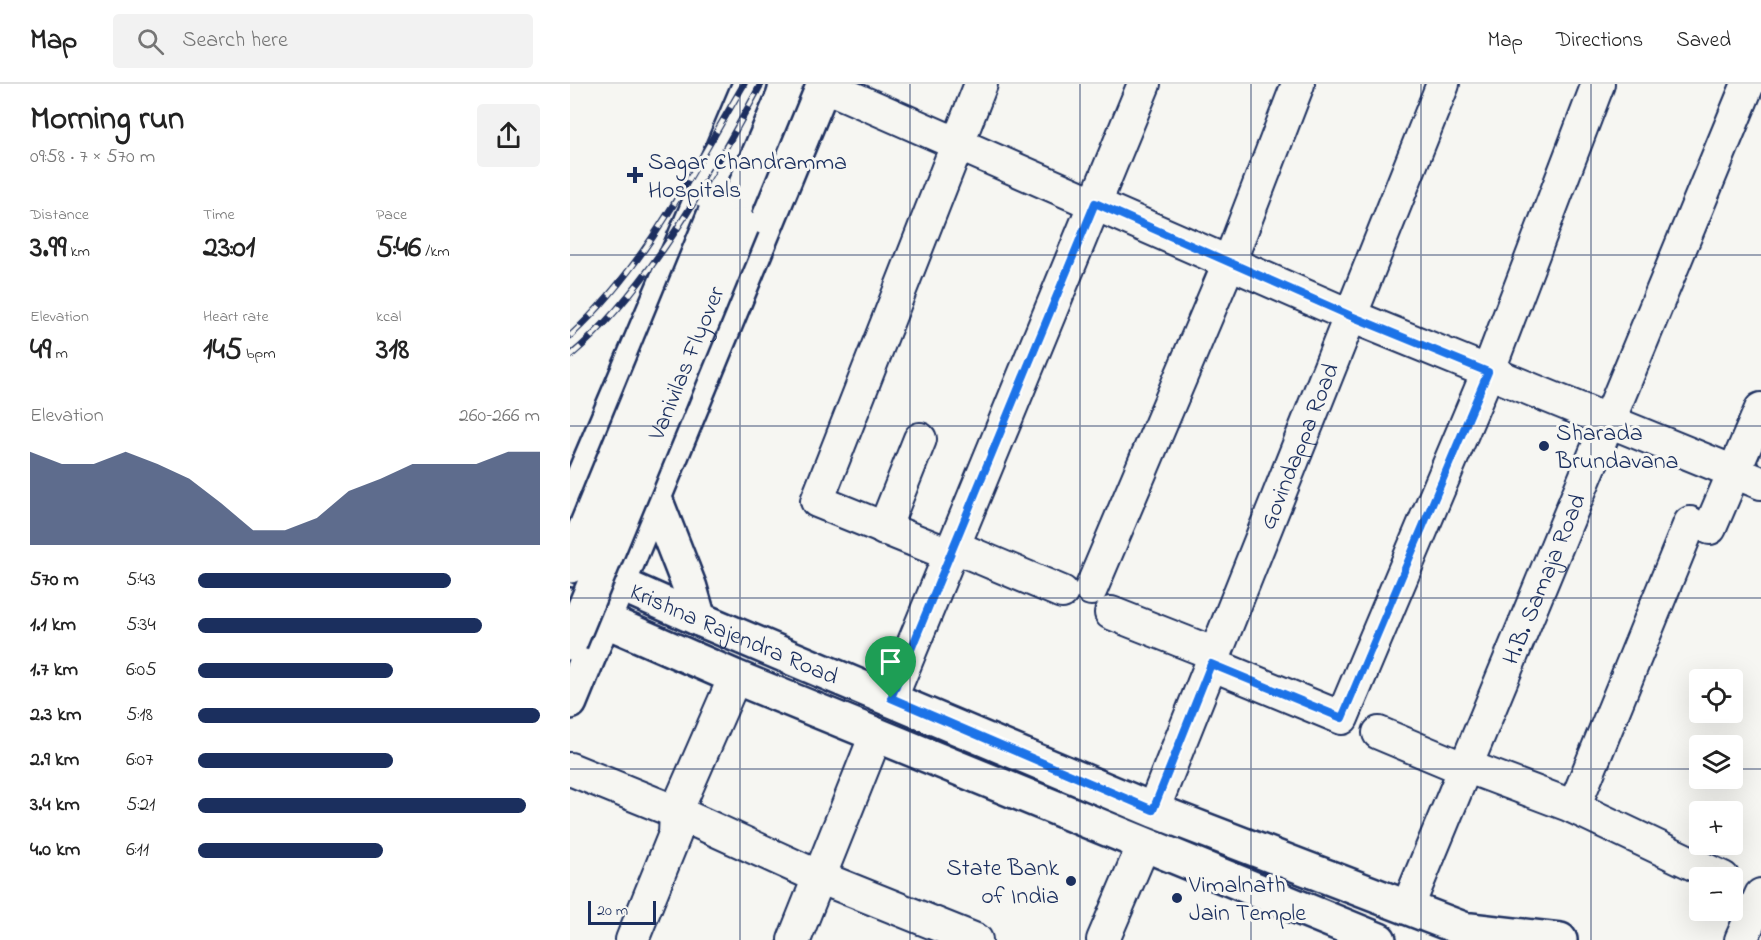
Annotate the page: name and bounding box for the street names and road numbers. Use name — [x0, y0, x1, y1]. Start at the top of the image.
street label: Vanivilas Flyover — [640, 281, 735, 447]
street label: Govindappa Road — [1252, 358, 1350, 535]
street label: H.B. Samaja Road — [1495, 489, 1597, 671]
street label: Krishna Rajendra Road — [624, 576, 844, 696]

